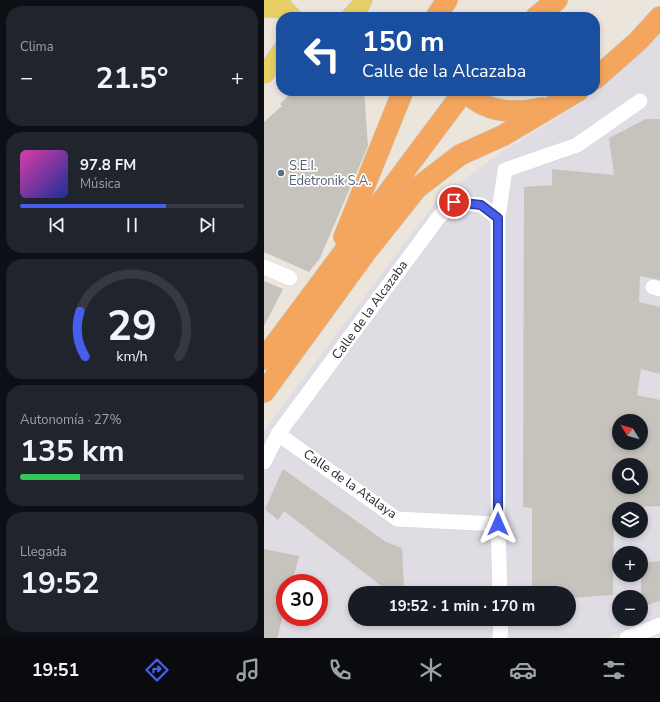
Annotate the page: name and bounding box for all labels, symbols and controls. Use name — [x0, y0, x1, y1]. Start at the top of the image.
text: 150 m — [362, 23, 445, 61]
icon: left — [296, 28, 348, 80]
text: Clima — [20, 38, 54, 56]
text: 21.5° — [96, 58, 168, 99]
text: Calle de la Alcazaba — [362, 59, 526, 83]
text: − — [20, 63, 33, 93]
text: + — [231, 63, 244, 93]
text: 97.8 FM — [80, 155, 136, 175]
place label: S.E.I. Edetronik S.A. — [289, 157, 371, 190]
marker: S.E.I. Edetronik S.A. — [276, 168, 286, 178]
text: Música — [80, 175, 121, 193]
pin — [437, 185, 471, 219]
icon: arrive — [443, 191, 465, 213]
icon: previous — [46, 214, 68, 236]
icon: pause — [121, 214, 143, 236]
icon: next — [196, 214, 218, 236]
street label: Calle de la Alcazaba — [328, 257, 412, 363]
text: 29 — [107, 298, 157, 355]
text: km/h — [116, 347, 148, 366]
text: Autonomía · 27% — [20, 411, 121, 429]
north arrow — [612, 414, 648, 450]
map controls — [612, 414, 648, 626]
text: 135 km — [20, 431, 125, 472]
street label: Calle de la Atalaya — [300, 445, 400, 523]
button: search — [612, 458, 648, 494]
button: layers — [612, 502, 648, 538]
position arrow — [477, 503, 519, 545]
text: Llegada — [20, 543, 67, 561]
button: + — [612, 546, 648, 582]
text: 19:52 — [20, 563, 99, 604]
speed limit sign: 30 — [276, 574, 328, 626]
button: − — [612, 590, 648, 626]
text: 19:52 · 1 min · 170 m — [389, 596, 535, 616]
icon: directions — [143, 656, 171, 684]
icon: music — [234, 656, 262, 684]
icon: phone — [326, 656, 354, 684]
icon: climate — [417, 656, 445, 684]
icon: car — [509, 656, 537, 684]
icon: filters — [600, 656, 628, 684]
text: 19:51 — [32, 658, 79, 682]

